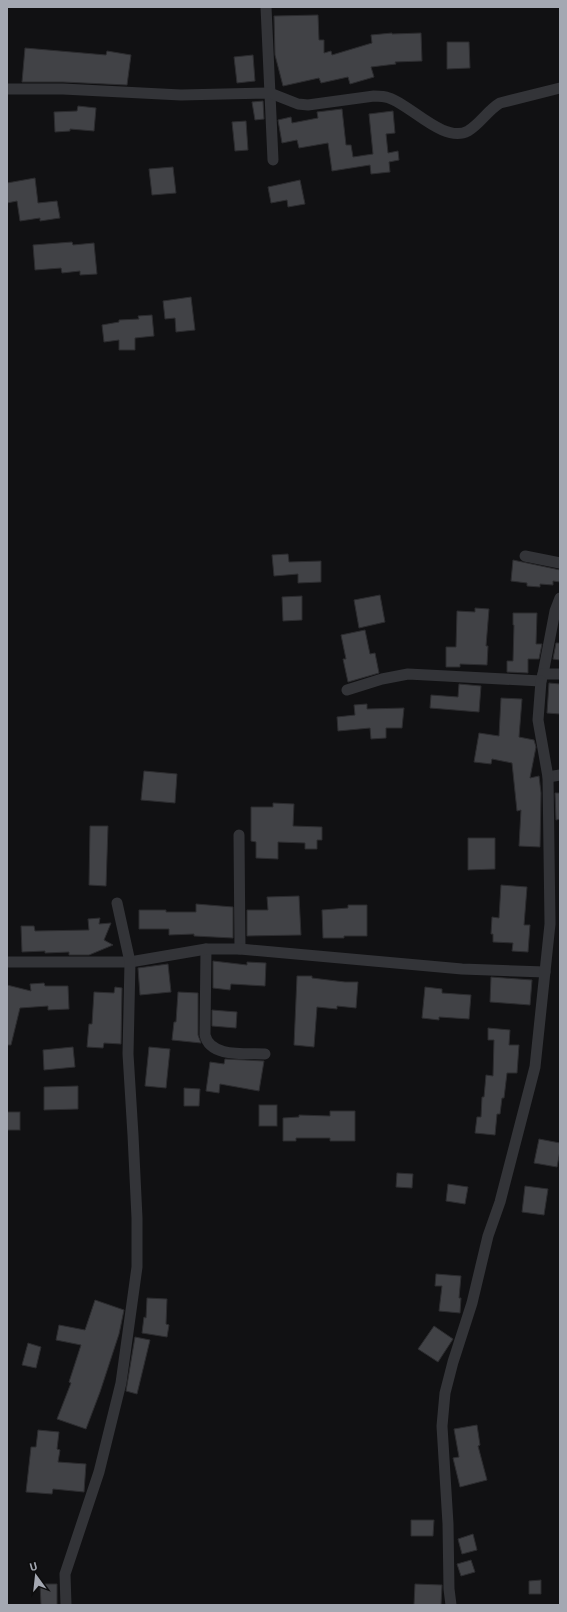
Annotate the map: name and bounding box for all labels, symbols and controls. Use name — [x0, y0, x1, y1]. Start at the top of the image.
north arrow — [16, 1556, 56, 1596]
text: U — [28, 1560, 39, 1574]

